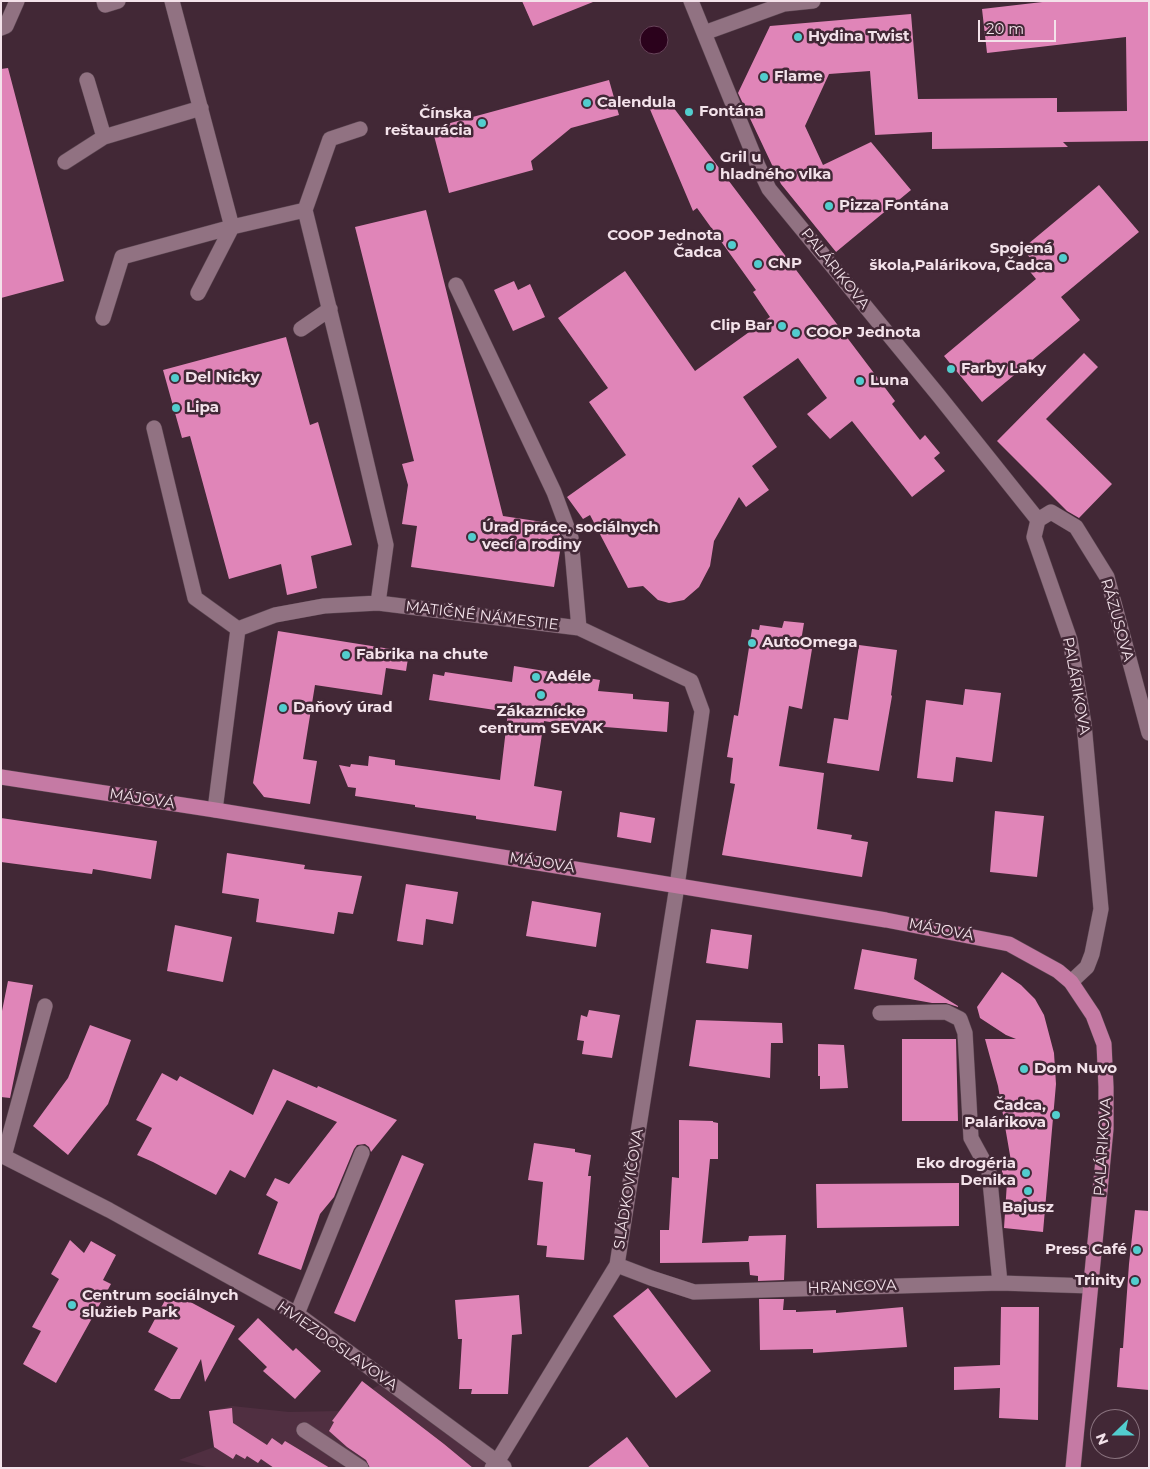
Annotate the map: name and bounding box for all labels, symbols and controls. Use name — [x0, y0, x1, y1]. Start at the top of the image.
scale bar — [980, 10, 1058, 42]
text: 20 m — [986, 19, 1024, 38]
place label: Hydina Twist — [808, 28, 909, 46]
marker: Hydina Twist — [792, 31, 804, 43]
place label: Flame — [774, 68, 823, 86]
marker: Flame — [758, 71, 770, 83]
place label: Calendula — [597, 94, 676, 112]
marker: Calendula — [581, 97, 593, 109]
place label: Fontána — [699, 103, 764, 121]
place label: Čínska reštaurácia — [385, 105, 472, 140]
marker: Fontána — [683, 106, 695, 118]
marker: Čínska reštaurácia — [476, 117, 488, 129]
place label: Gril u hladného vlka — [720, 149, 831, 184]
marker: Gril u hladného vlka — [704, 161, 716, 173]
place label: Pizza Fontána — [839, 197, 949, 215]
marker: Pizza Fontána — [823, 200, 835, 212]
street label: PALÁRIKOVA — [797, 225, 873, 313]
place label: COOP Jednota Čadca — [607, 227, 722, 262]
marker: COOP Jednota Čadca — [726, 239, 738, 251]
place label: Spojená škola,Palárikova, Čadca — [870, 240, 1053, 275]
marker: Spojená škola,Palárikova, Čadca — [1057, 252, 1069, 264]
place label: CNP — [768, 255, 802, 273]
marker: CNP — [752, 258, 764, 270]
place label: Clip Bar — [710, 317, 772, 335]
marker: Clip Bar — [776, 320, 788, 332]
place label: COOP Jednota — [806, 324, 921, 342]
marker: COOP Jednota — [790, 327, 802, 339]
place label: Farby Laky — [961, 360, 1046, 378]
marker: Farby Laky — [945, 363, 957, 375]
place label: Del Nicky — [185, 369, 260, 387]
marker: Del Nicky — [169, 372, 181, 384]
place label: Luna — [870, 372, 909, 390]
marker: Luna — [854, 375, 866, 387]
place label: Lipa — [186, 399, 219, 417]
marker: Lipa — [170, 402, 182, 414]
place label: Úrad práce, sociálnych vecí a rodiny — [482, 519, 659, 554]
marker: Úrad práce, sociálnych vecí a rodiny — [466, 531, 478, 543]
street label: RÁZUSOVA — [1097, 576, 1137, 664]
street label: MATIČNÉ NÁMESTIE — [404, 598, 560, 634]
place label: AutoOmega — [762, 634, 857, 652]
street label: PALÁRIKOVA — [1059, 636, 1093, 736]
marker: AutoOmega — [746, 637, 758, 649]
place label: Fabrika na chute — [356, 646, 488, 664]
marker: Fabrika na chute — [340, 649, 352, 661]
place label: Adéle — [546, 668, 591, 686]
marker: Adéle — [530, 671, 542, 683]
marker: Zákaznícke centrum SEVAK — [535, 689, 547, 701]
place label: Daňový úrad — [293, 699, 393, 717]
marker: Daňový úrad — [277, 702, 289, 714]
place label: Zákaznícke centrum SEVAK — [479, 703, 603, 738]
street label: MÁJOVÁ — [108, 785, 176, 813]
street label: MÁJOVÁ — [508, 849, 576, 877]
street label: MÁJOVÁ — [907, 915, 975, 945]
place label: Dom Nuvo — [1034, 1060, 1117, 1078]
marker: Dom Nuvo — [1018, 1063, 1030, 1075]
place label: Čadca, Palárikova — [964, 1097, 1046, 1132]
street label: PALÁRIKOVA — [1091, 1097, 1115, 1197]
marker: Čadca, Palárikova — [1050, 1109, 1062, 1121]
street label: SLÁDKOVIČOVA — [611, 1128, 647, 1250]
place label: Eko drogéria Denika — [916, 1155, 1016, 1190]
marker: Eko drogéria Denika — [1020, 1167, 1032, 1179]
marker: Bajusz — [1022, 1185, 1034, 1197]
place label: Bajusz — [1002, 1199, 1054, 1217]
place label: Press Café — [1045, 1241, 1127, 1259]
marker: Press Café — [1131, 1244, 1143, 1256]
place label: Trinity — [1075, 1272, 1125, 1290]
marker: Trinity — [1129, 1275, 1141, 1287]
street label: HRANCOVA — [807, 1276, 897, 1298]
place label: Centrum sociálnych služieb Park — [82, 1287, 239, 1322]
street label: HVIEZDOSLAVOVA — [273, 1298, 401, 1394]
marker: Centrum sociálnych služieb Park — [66, 1299, 78, 1311]
north arrow — [1090, 1409, 1140, 1459]
text: N — [1092, 1431, 1112, 1448]

